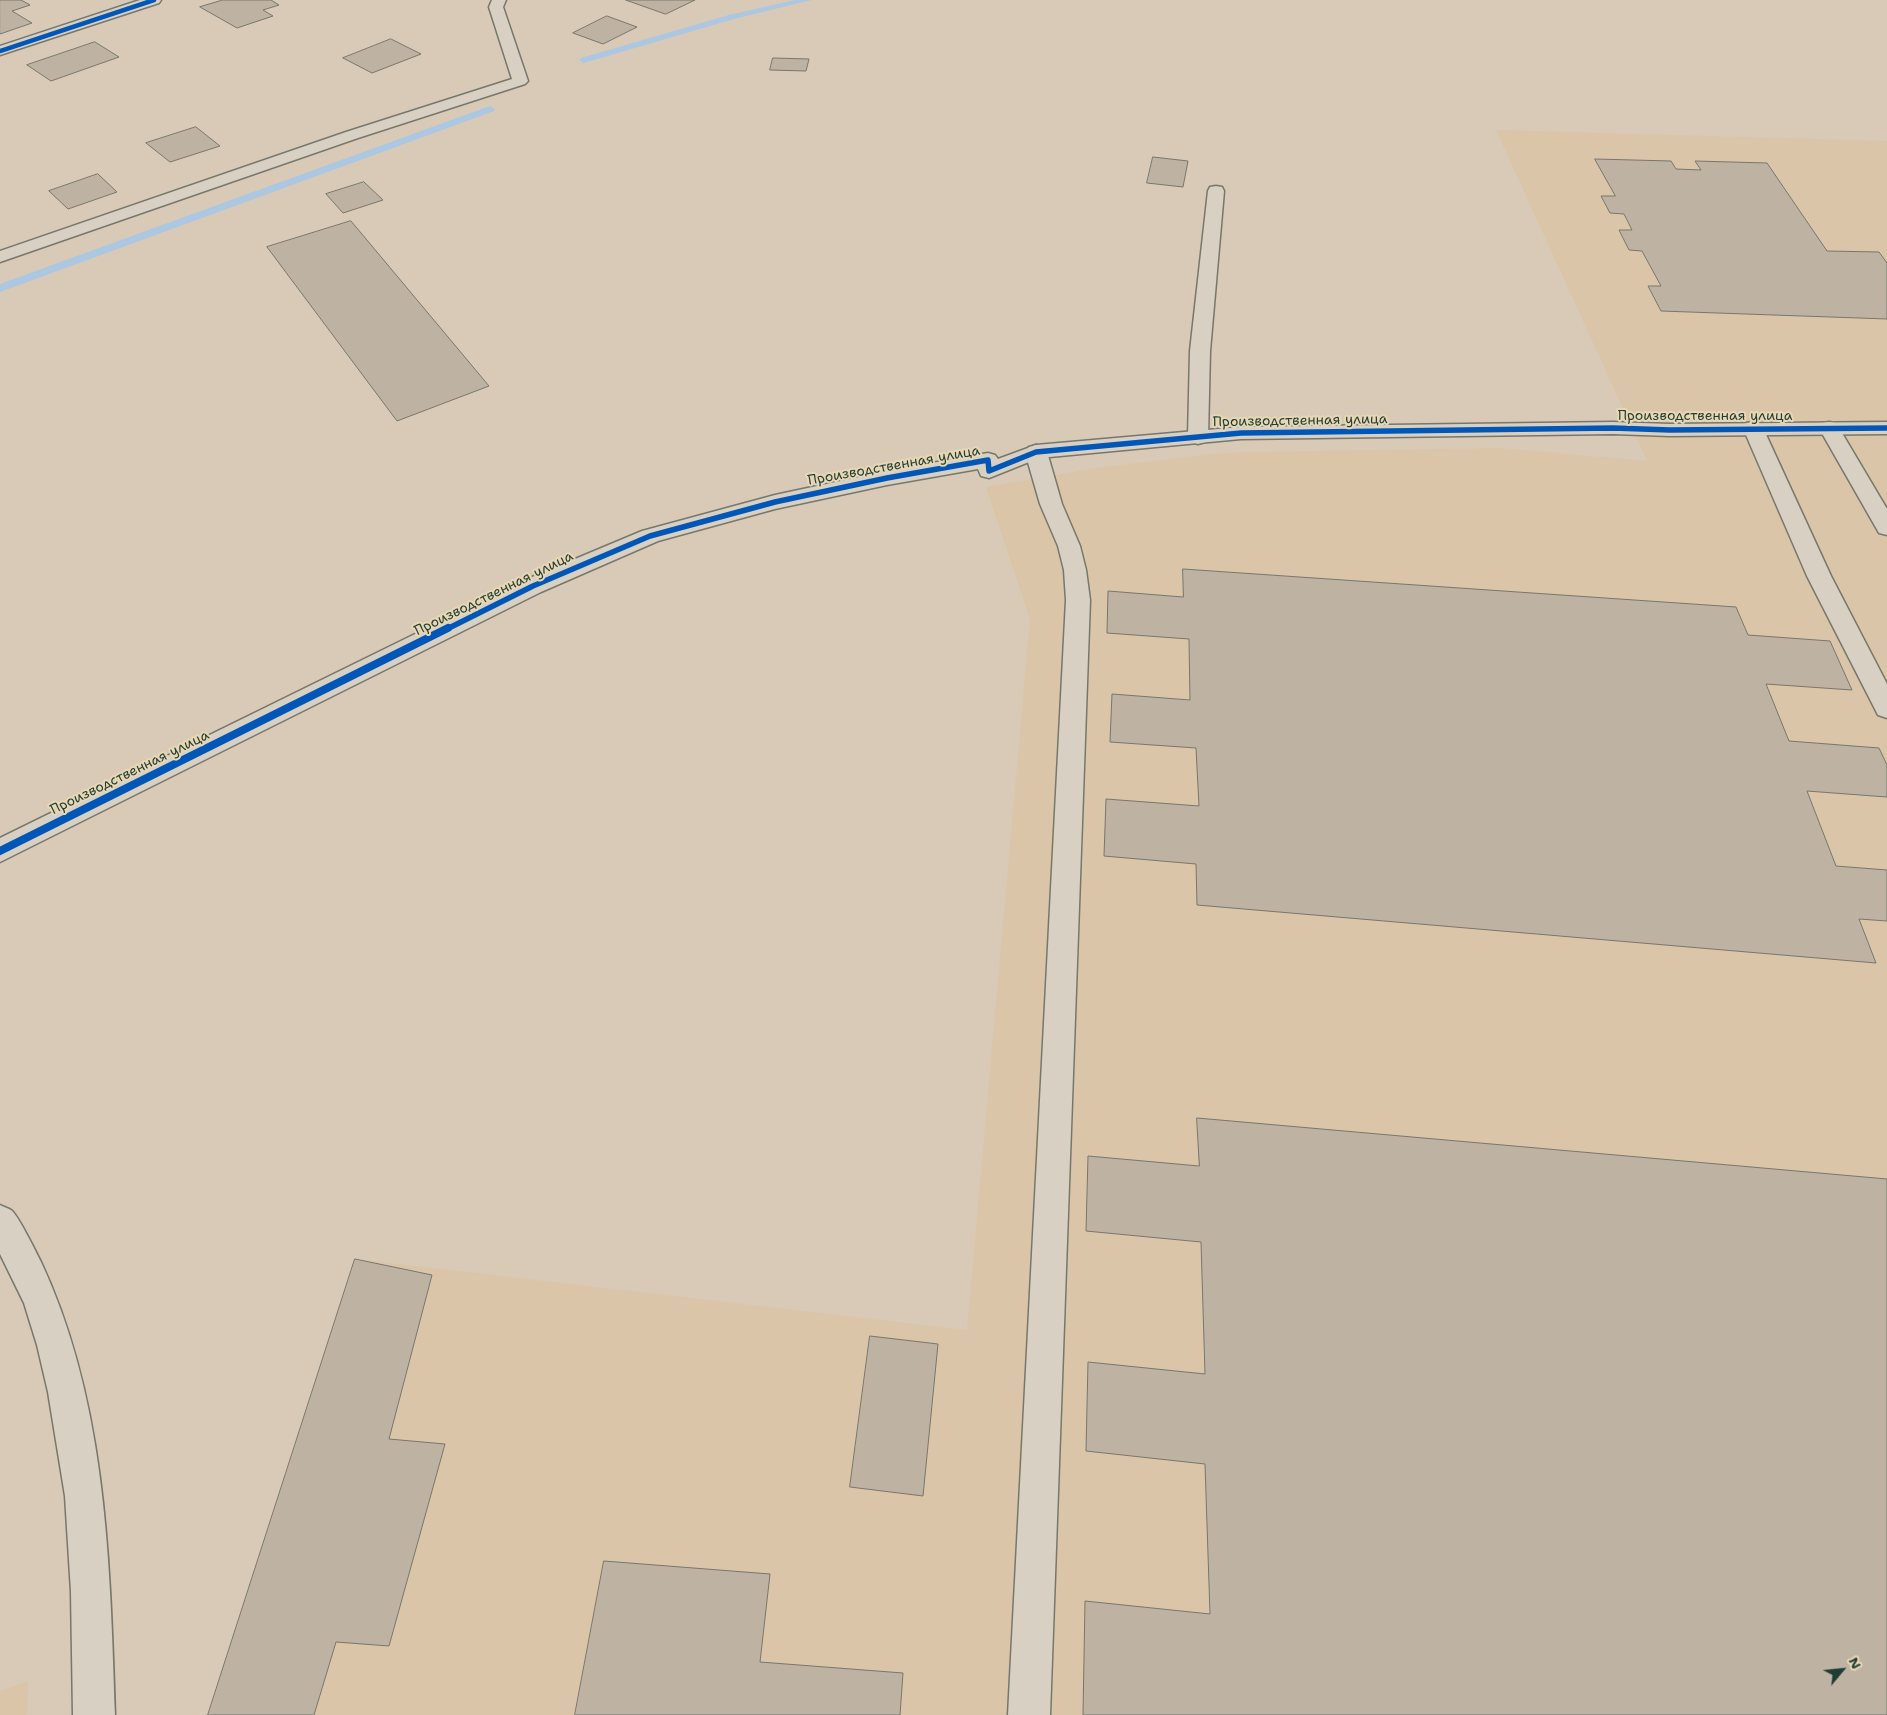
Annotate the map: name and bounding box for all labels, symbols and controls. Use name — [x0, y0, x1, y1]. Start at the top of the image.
street label: Производственная улица — [1618, 408, 1792, 424]
street label: Производственная улица — [1212, 411, 1388, 431]
street label: Производственная улица — [807, 443, 981, 489]
street label: Производственная улица — [412, 548, 576, 640]
street label: Производственная улица — [48, 727, 212, 819]
north arrow — [1817, 1645, 1867, 1695]
text: N — [1845, 1654, 1866, 1672]

